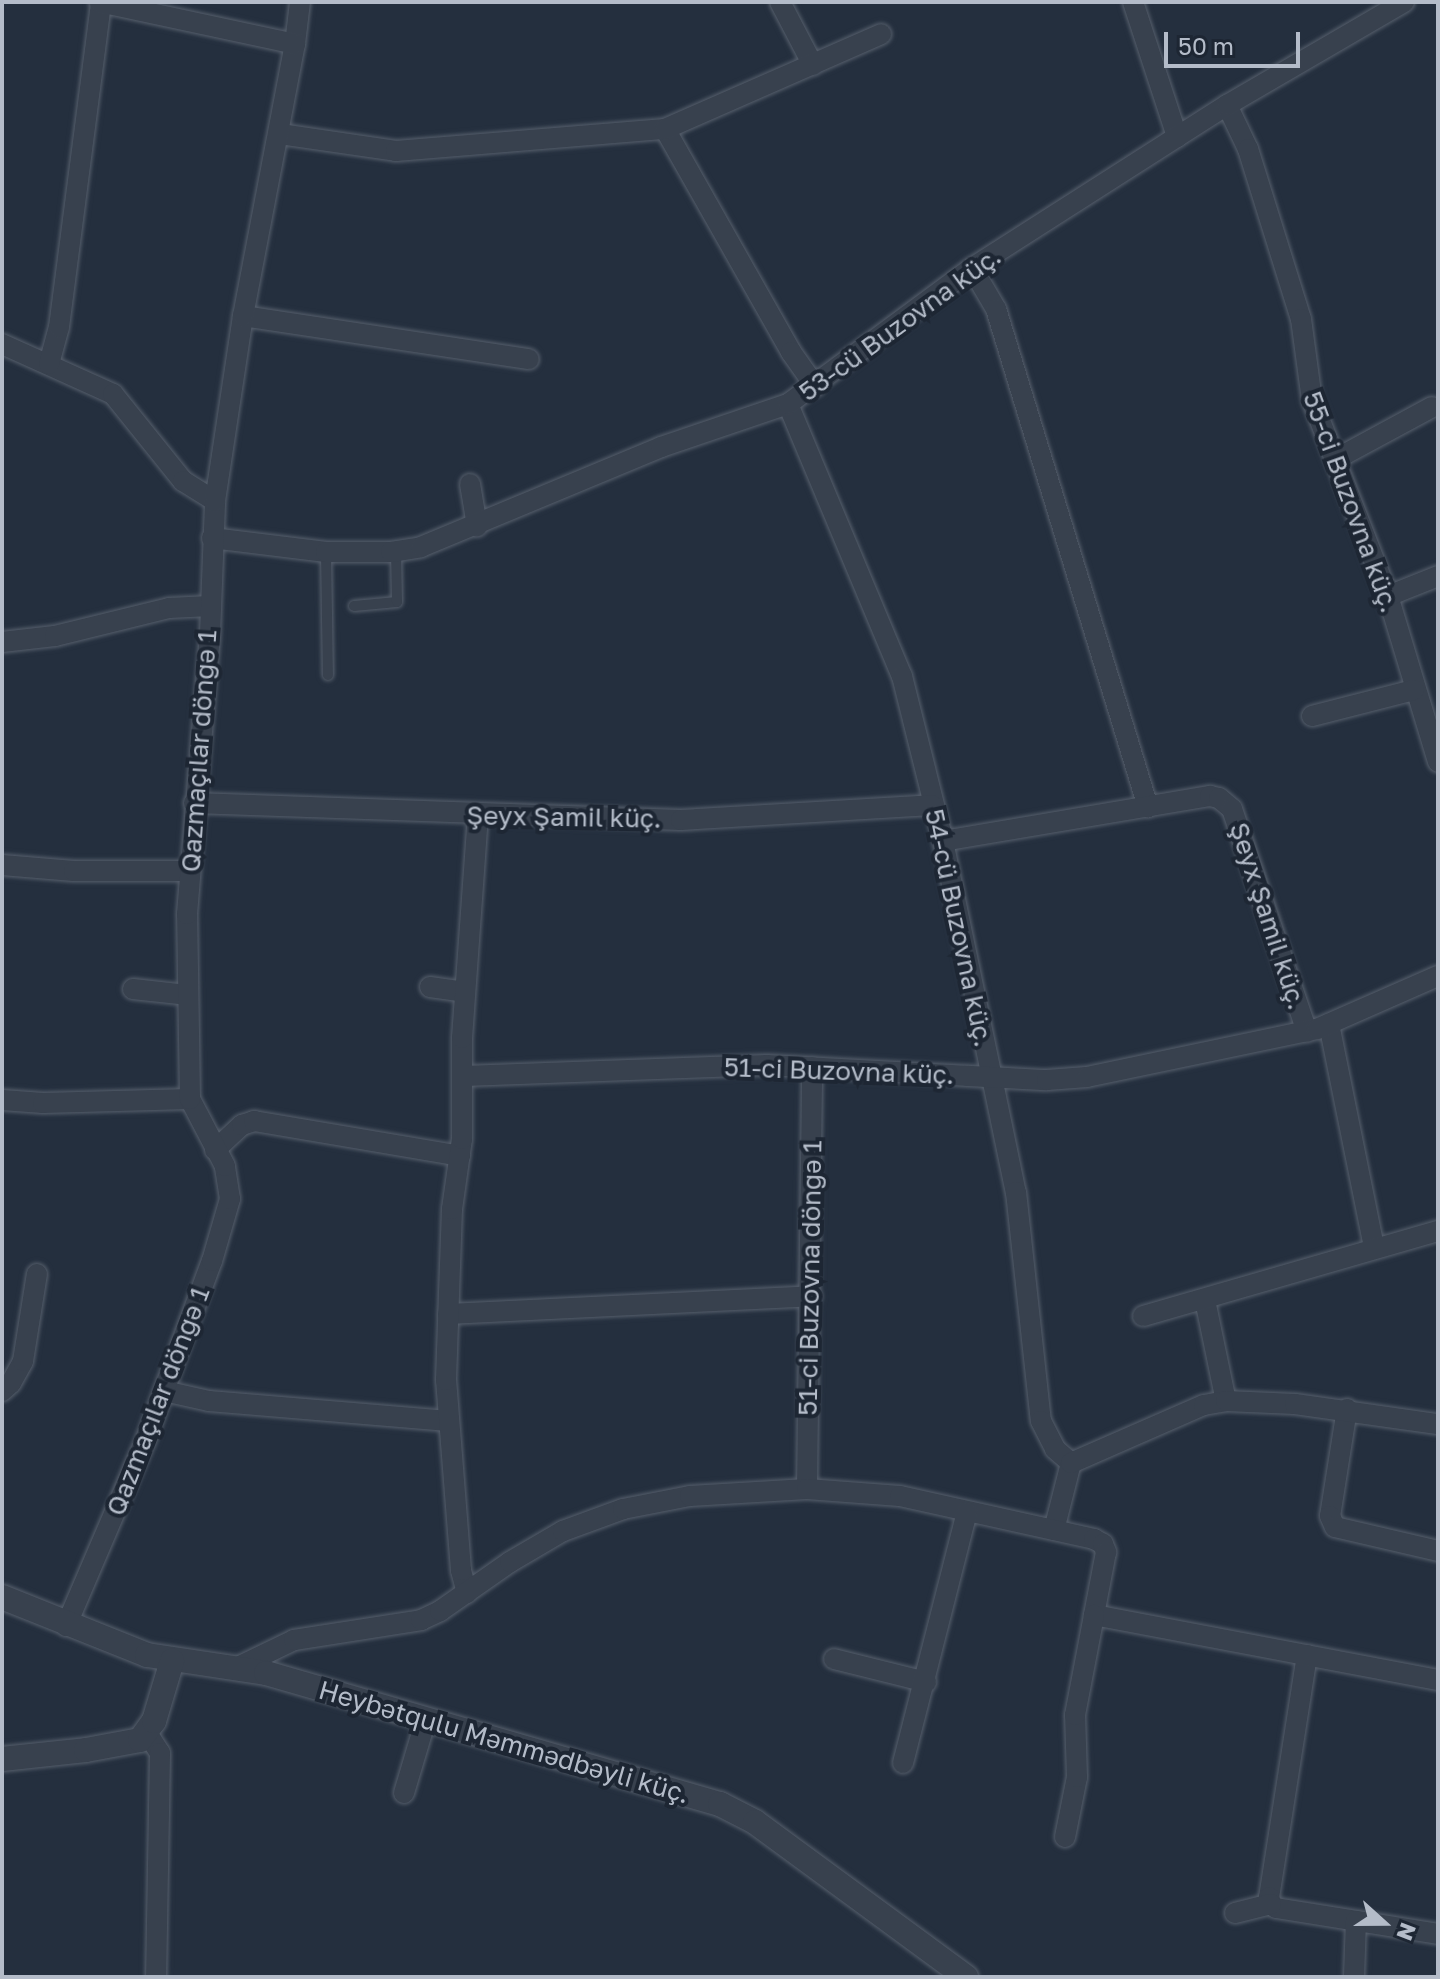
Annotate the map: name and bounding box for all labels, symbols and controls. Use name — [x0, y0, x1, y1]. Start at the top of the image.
scale bar — [1168, 16, 1304, 66]
text: 50 m — [1178, 31, 1234, 60]
street label: 53-cü Buzovna küç. — [793, 240, 1007, 408]
street label: 55-ci Buzovna küç. — [1297, 387, 1405, 617]
street label: Qazmaçılar döngə 1 — [175, 629, 223, 873]
street label: Şeyx Şamil küç. — [466, 800, 662, 834]
street label: 54-cü Buzovna küç. — [919, 806, 999, 1050]
street label: Şeyx Şamil küç. — [1223, 819, 1313, 1013]
street label: 51-ci Buzovna küç. — [723, 1051, 955, 1091]
street label: 51-ci Buzovna döngə 1 — [792, 1140, 828, 1416]
street label: Qazmaçılar döngə 1 — [100, 1282, 216, 1520]
street label: Heybətqulu Məmmədbəyli küç. — [315, 1674, 693, 1810]
north arrow — [1344, 1883, 1424, 1963]
text: N — [1391, 1919, 1422, 1944]

